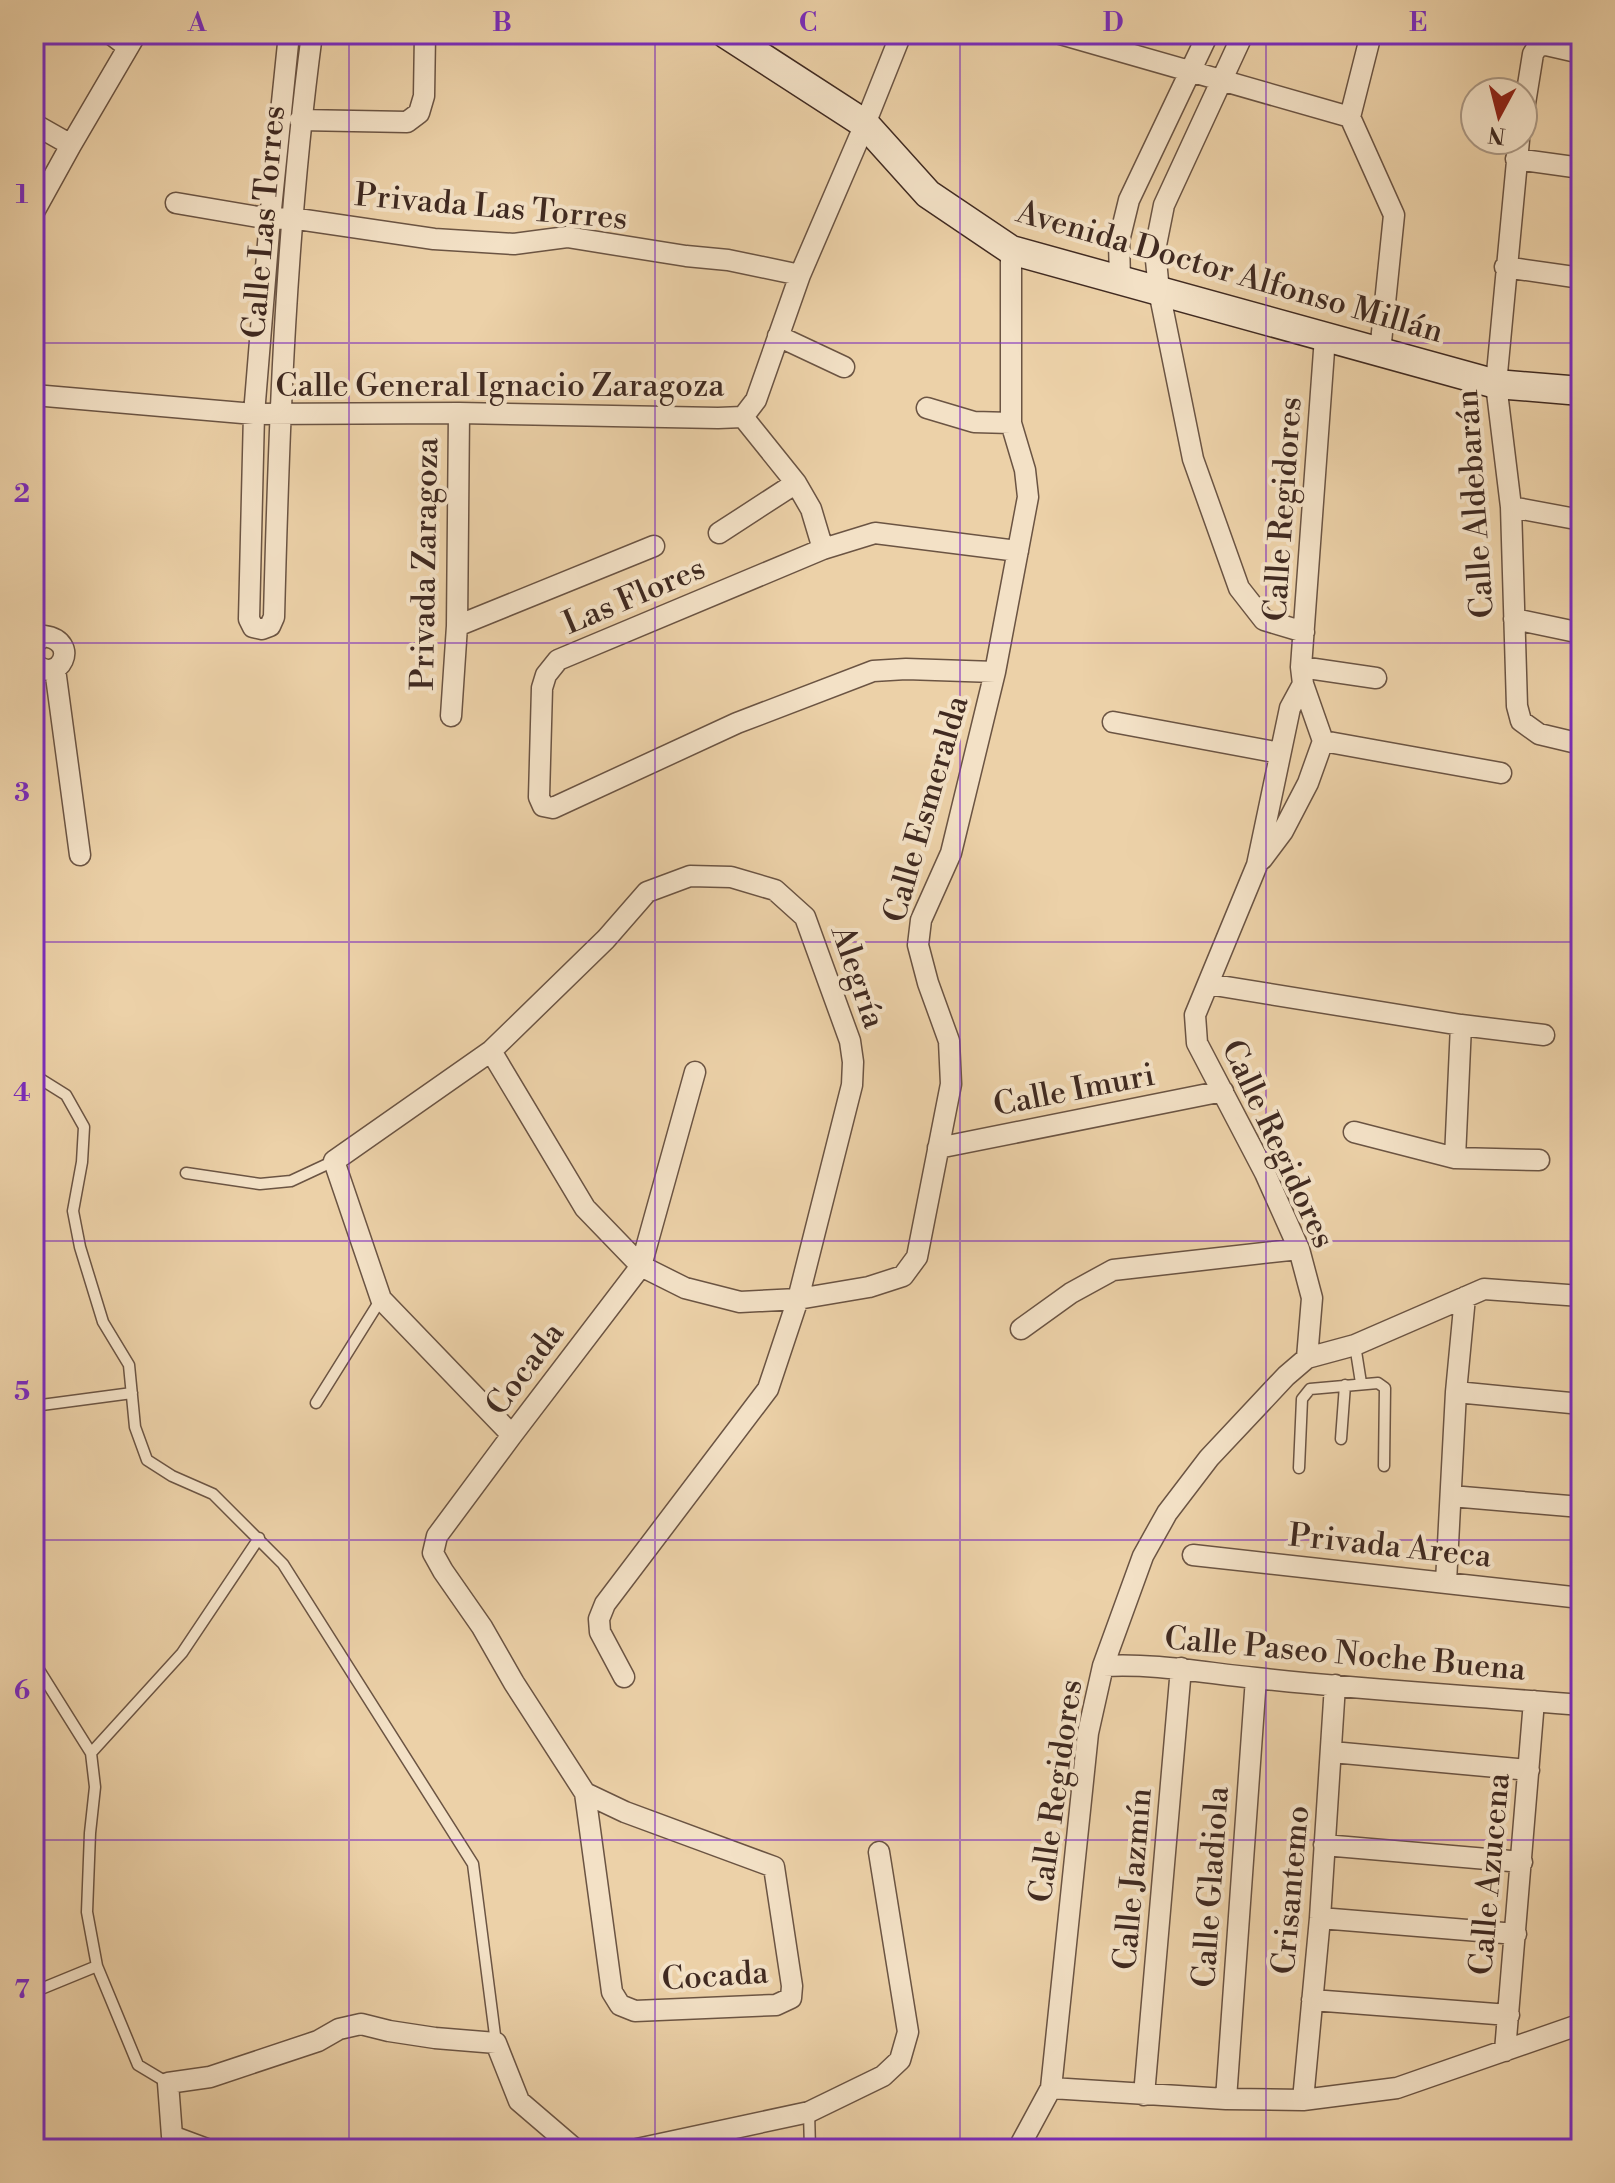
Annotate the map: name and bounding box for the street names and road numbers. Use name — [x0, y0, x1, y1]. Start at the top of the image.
street label: Calle Las Torres — [234, 104, 294, 340]
street label: Privada Las Torres — [353, 175, 629, 239]
street label: Avenida Doctor Alfonso Millán — [1011, 192, 1448, 352]
street label: Calle General Ignacio Zaragoza — [275, 366, 725, 406]
street label: Calle Aldebarán — [1447, 388, 1503, 620]
street label: Calle Regidores — [1255, 395, 1311, 623]
street label: Privada Zaragoza — [403, 436, 447, 691]
street label: Las Flores — [557, 548, 711, 644]
street label: Calle Esmeralda — [875, 690, 978, 927]
street label: Alegría — [821, 919, 894, 1034]
street label: Calle Regidores — [1212, 1034, 1344, 1254]
street label: Calle Imuri — [990, 1055, 1158, 1125]
street label: Cocada — [477, 1314, 574, 1424]
street label: Privada Areca — [1287, 1515, 1494, 1577]
street label: Calle Paseo Noche Buena — [1163, 1618, 1528, 1690]
street label: Calle Regidores — [1021, 1677, 1091, 1905]
street label: Calle Azucena — [1461, 1770, 1519, 1977]
street label: Calle Gladiola — [1184, 1784, 1238, 1989]
street label: Calle Jazmín — [1105, 1786, 1161, 1972]
street label: Crisantemo — [1264, 1804, 1318, 1976]
street label: Cocada — [660, 1952, 770, 2000]

